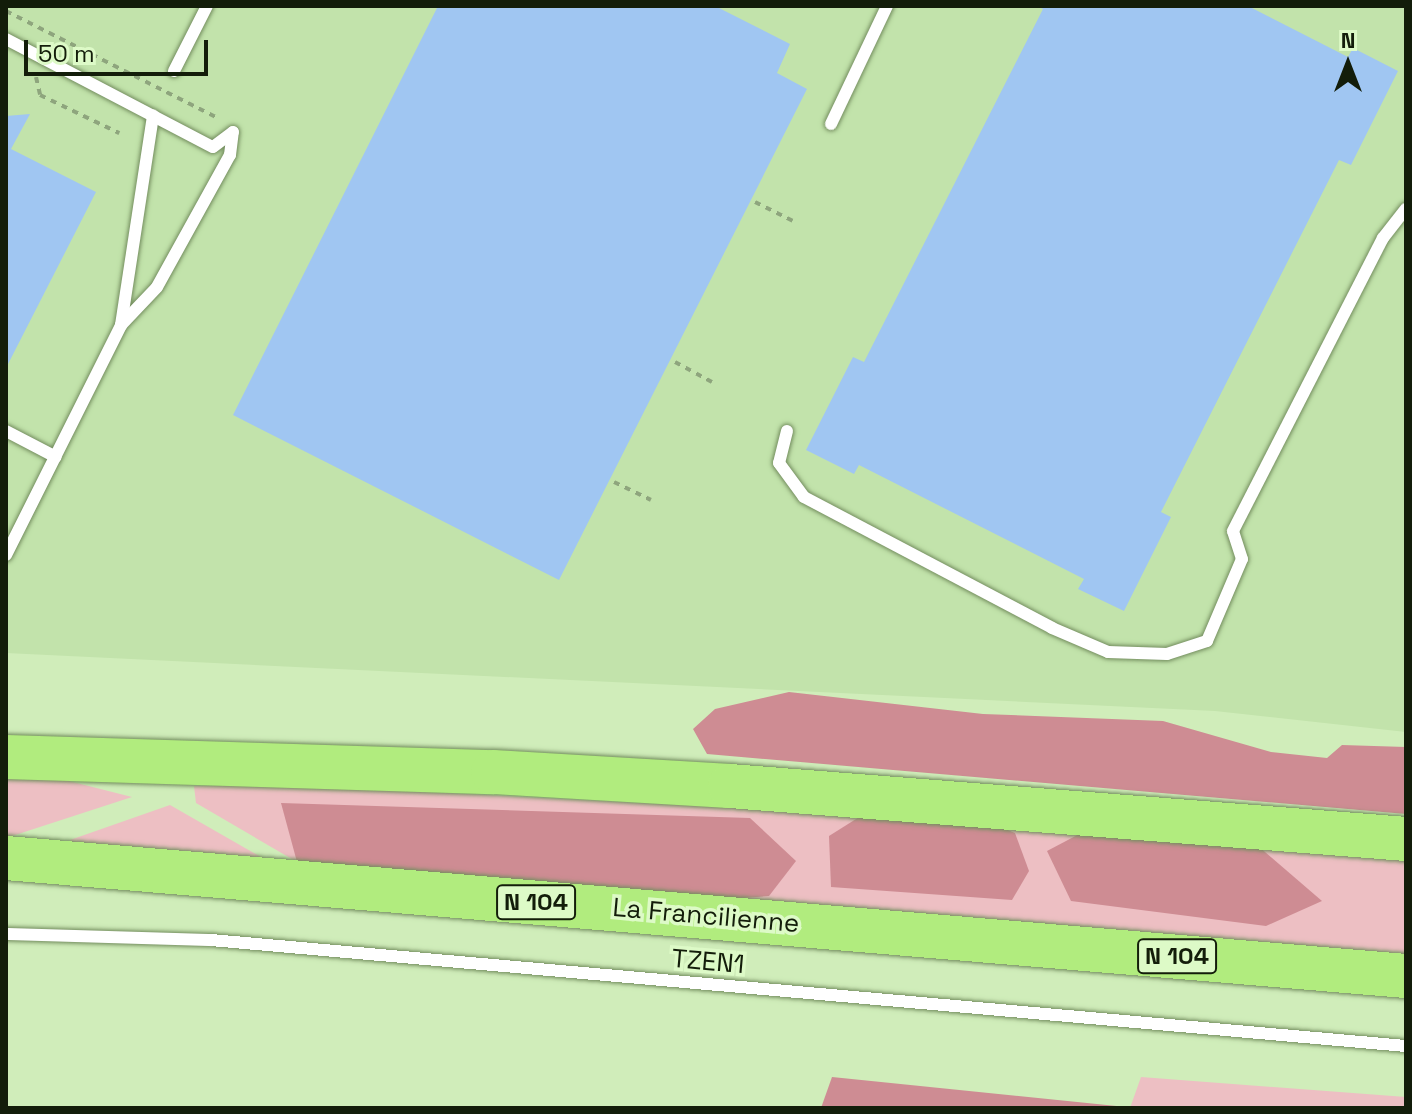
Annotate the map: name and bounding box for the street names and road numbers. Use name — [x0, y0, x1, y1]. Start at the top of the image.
road number: N 104 — [496, 882, 576, 922]
street label: La Francilienne — [611, 892, 801, 940]
road number: N 104 — [1137, 936, 1217, 976]
street label: TZEN1 — [670, 943, 746, 981]

